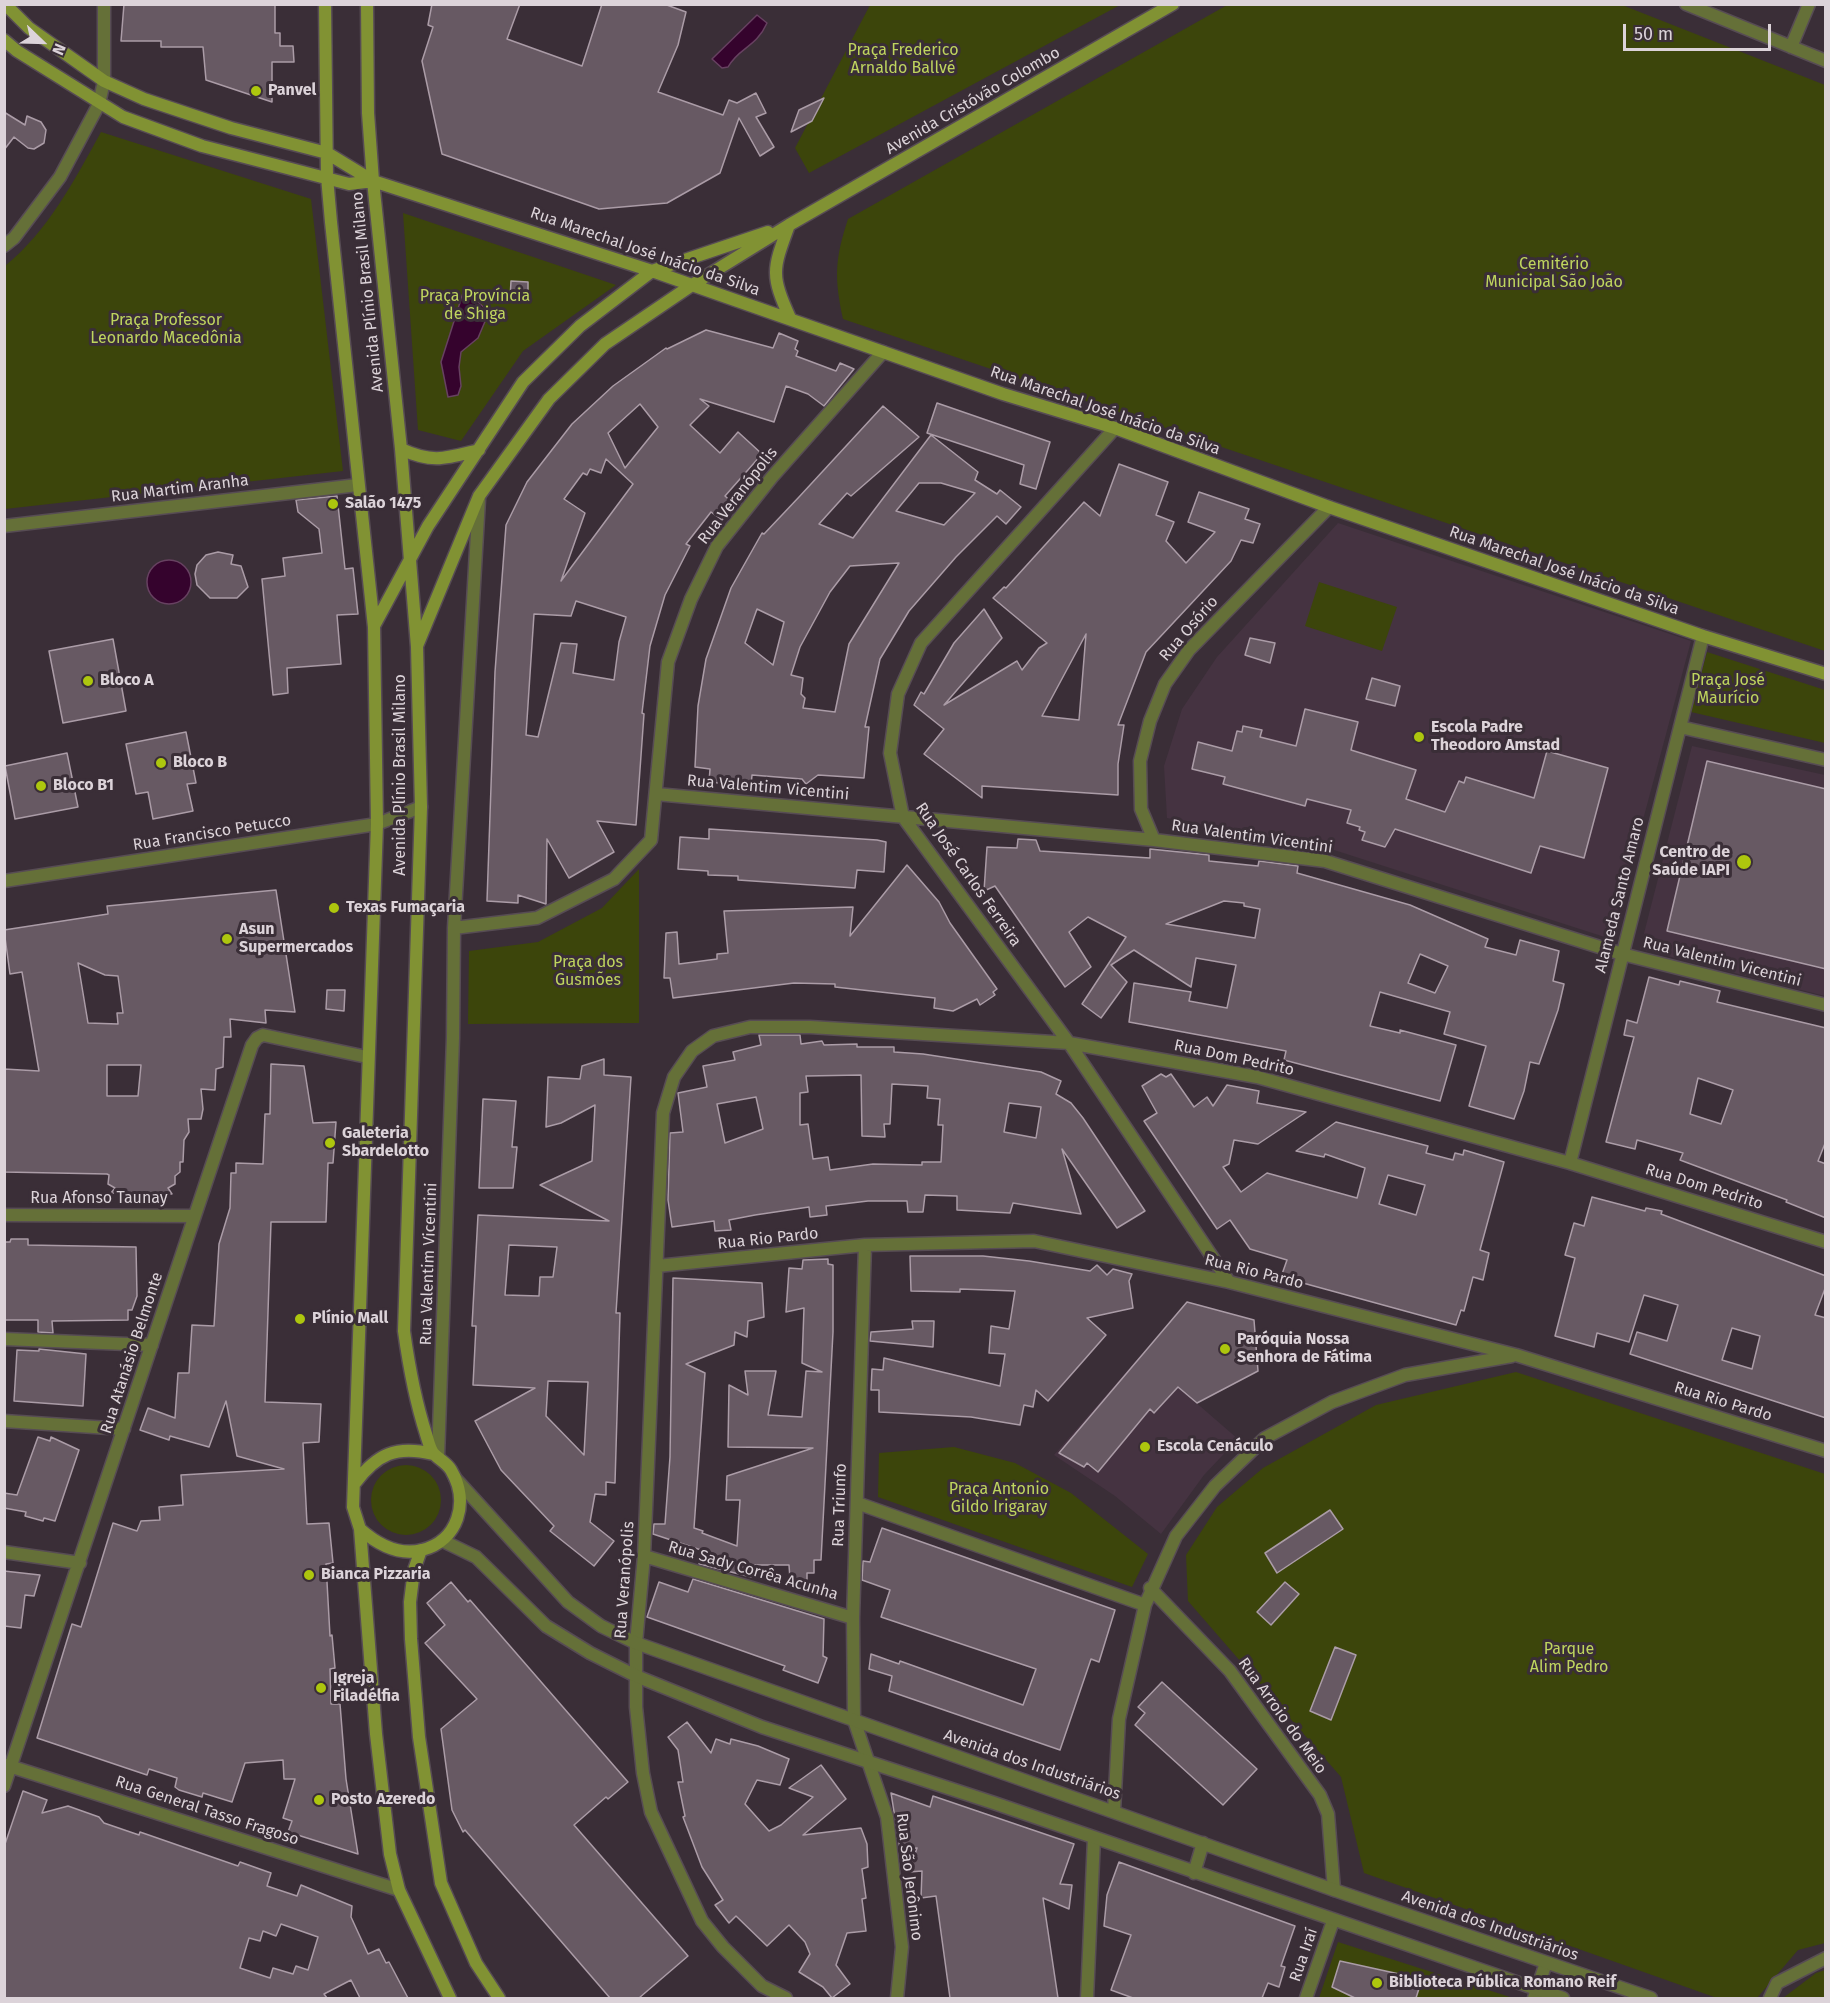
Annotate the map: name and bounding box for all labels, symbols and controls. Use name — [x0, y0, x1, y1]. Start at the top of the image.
north arrow — [12, 12, 72, 72]
scale bar — [1626, 12, 1774, 50]
text: 50 m — [1634, 23, 1673, 45]
text: N — [48, 41, 70, 58]
park label: Praça Frederico Arnaldo Ballvé — [847, 41, 959, 79]
street label: Avenida Cristóvão Colombo — [882, 43, 1064, 159]
place label: Panvel — [268, 81, 316, 101]
marker: Panvel — [249, 84, 263, 98]
street label: Avenida Plínio Brasil Milano — [348, 191, 388, 393]
street label: Rua Marechal José Inácio da Silva — [528, 204, 762, 300]
park label: Cemitério Municipal São João — [1485, 255, 1623, 293]
park label: Praça Província de Shiga — [420, 287, 530, 325]
park label: Praça Professor Leonardo Macedônia — [90, 311, 242, 349]
street label: Rua Marechal José Inácio da Silva — [988, 363, 1222, 459]
street label: Rua Veranópolis — [694, 444, 782, 548]
street label: Rua Martim Aranha — [110, 471, 250, 507]
place label: Salão 1475 — [345, 494, 421, 514]
marker: Salão 1475 — [326, 497, 340, 511]
street label: Rua Marechal José Inácio da Silva — [1447, 523, 1681, 619]
street label: Rua Osório — [1156, 593, 1222, 665]
place label: Bloco A — [100, 671, 154, 691]
park label: Praça José Maurício — [1691, 671, 1765, 709]
marker: Bloco A — [81, 674, 95, 688]
street label: Avenida Plínio Brasil Milano — [391, 674, 411, 876]
place label: Escola Padre Theodoro Amstad — [1431, 718, 1560, 756]
marker: Escola Padre Theodoro Amstad — [1412, 730, 1426, 744]
place label: Bloco B — [173, 753, 227, 773]
marker: Bloco B — [154, 756, 168, 770]
street label: Rua Valentim Vicentini — [686, 771, 850, 805]
place label: Bloco B1 — [53, 776, 114, 796]
marker: Bloco B1 — [34, 779, 48, 793]
street label: Rua José Carlos Ferreira — [911, 799, 1025, 951]
street label: Rua Francisco Petucco — [131, 811, 293, 855]
street label: Alameda Santo Amaro — [1591, 815, 1649, 975]
street label: Rua Valentim Vicentini — [1170, 816, 1334, 858]
place label: Centro de Saúde IAPI — [1652, 843, 1730, 881]
marker: Centro de Saúde IAPI — [1735, 853, 1753, 871]
place label: Texas Fumaçaria — [346, 898, 465, 918]
marker: Texas Fumaçaria — [327, 901, 341, 915]
place label: Asun Supermercados — [239, 920, 353, 958]
marker: Asun Supermercados — [220, 932, 234, 946]
street label: Rua Valentim Vicentini — [1641, 933, 1803, 991]
park label: Praça dos Gusmões — [553, 953, 623, 991]
street label: Rua Dom Pedrito — [1172, 1036, 1296, 1080]
place label: Galeteria Sbardelotto — [342, 1124, 429, 1162]
marker: Galeteria Sbardelotto — [323, 1136, 337, 1150]
street label: Rua Dom Pedrito — [1643, 1160, 1765, 1214]
street label: Rua Valentim Vicentini — [417, 1182, 441, 1346]
street label: Rua Afonso Taunay — [30, 1189, 168, 1209]
street label: Rua Rio Pardo — [717, 1224, 819, 1254]
street label: Rua Rio Pardo — [1202, 1250, 1306, 1294]
street label: Rua Atanásio Belmonte — [97, 1270, 167, 1436]
place label: Plínio Mall — [312, 1309, 388, 1329]
marker: Plínio Mall — [293, 1312, 307, 1326]
place label: Paróquia Nossa Senhora de Fátima — [1237, 1330, 1372, 1368]
marker: Paróquia Nossa Senhora de Fátima — [1218, 1342, 1232, 1356]
street label: Rua Rio Pardo — [1672, 1378, 1774, 1426]
place label: Escola Cenáculo — [1157, 1437, 1273, 1457]
marker: Escola Cenáculo — [1138, 1440, 1152, 1454]
street label: Rua Triunfo — [829, 1463, 851, 1547]
park label: Praça Antonio Gildo Irigaray — [949, 1480, 1049, 1518]
street label: Rua Veranópolis — [611, 1521, 639, 1639]
street label: Rua Sady Corrêa Acunha — [666, 1538, 840, 1604]
place label: Bianca Pizzaria — [321, 1565, 430, 1585]
marker: Bianca Pizzaria — [302, 1568, 316, 1582]
park label: Parque Alim Pedro — [1530, 1640, 1608, 1678]
street label: Rua Arroio do Meio — [1234, 1654, 1330, 1778]
place label: Igreja Filadélfia — [333, 1669, 400, 1707]
marker: Igreja Filadélfia — [314, 1681, 328, 1695]
street label: Avenida dos Industriários — [941, 1726, 1123, 1804]
street label: Rua General Tasso Fragoso — [113, 1772, 301, 1850]
place label: Posto Azeredo — [331, 1790, 435, 1810]
marker: Posto Azeredo — [312, 1793, 326, 1807]
street label: Rua São Jerônimo — [892, 1812, 926, 1942]
street label: Avenida dos Industriários — [1399, 1887, 1581, 1965]
street label: Rua Iraí — [1286, 1926, 1322, 1984]
place label: Biblioteca Pública Romano Reif — [1389, 1973, 1616, 1993]
marker: Biblioteca Pública Romano Reif — [1370, 1976, 1384, 1990]

